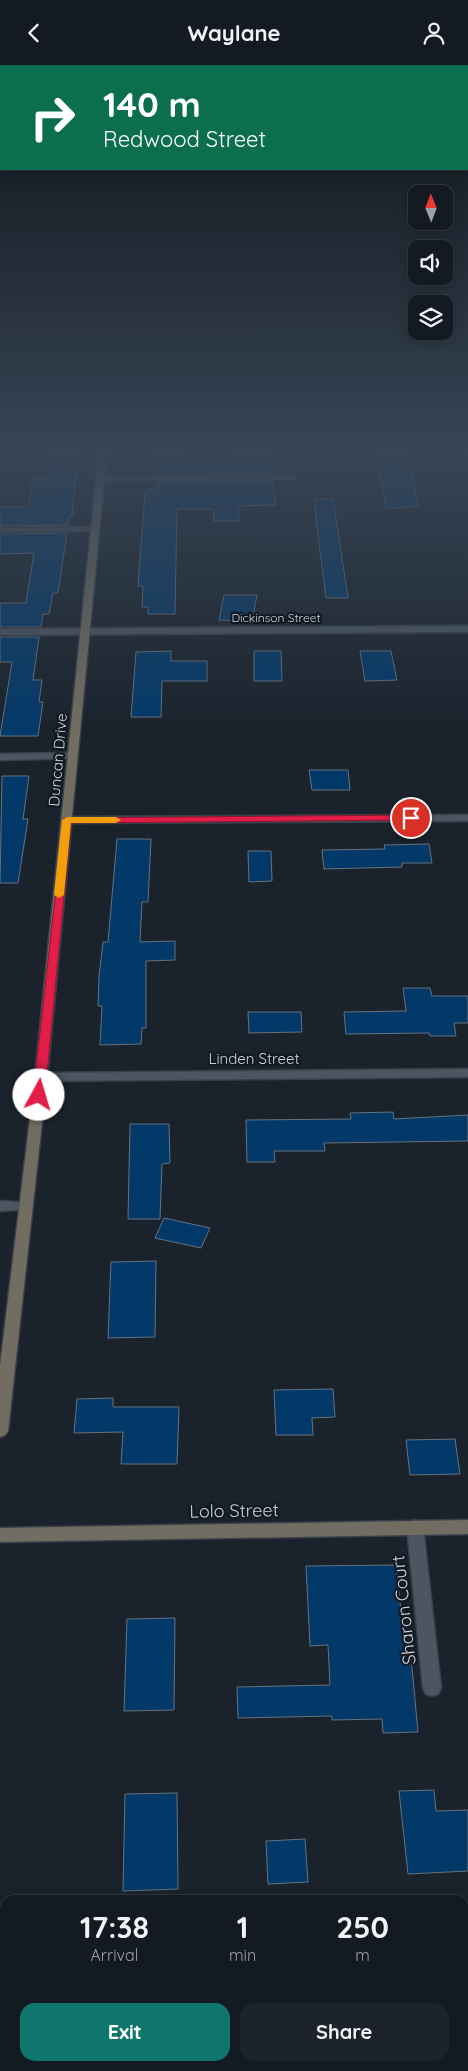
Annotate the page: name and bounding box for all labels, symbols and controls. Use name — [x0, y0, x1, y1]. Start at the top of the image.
icon: back — [20, 19, 48, 47]
text: Waylane — [187, 19, 281, 47]
icon: person — [420, 19, 448, 47]
text: 140 m — [103, 82, 201, 126]
icon: right — [20, 85, 85, 150]
text: Redwood Street — [103, 125, 266, 153]
north arrow — [408, 185, 452, 230]
map controls — [408, 185, 453, 340]
button: sound — [408, 240, 453, 285]
button: layers — [408, 295, 453, 340]
street label: Dickinson Street — [231, 610, 321, 625]
street label: Duncan Drive — [44, 712, 71, 807]
pin — [390, 797, 432, 839]
icon: arrive — [397, 804, 425, 832]
street label: Linden Street — [208, 1049, 300, 1068]
position arrow — [12, 1068, 64, 1120]
street label: Lolo Street — [189, 1498, 279, 1523]
street label: Sharon Court — [386, 1554, 421, 1666]
text: 17:38 — [80, 1908, 149, 1946]
text: 1 — [237, 1908, 248, 1946]
text: 250 — [336, 1908, 389, 1946]
text: Arrival — [91, 1945, 138, 1965]
text: min — [229, 1945, 256, 1965]
text: m — [355, 1945, 370, 1965]
button: Exit — [20, 2003, 230, 2061]
button: Share — [240, 2003, 449, 2061]

